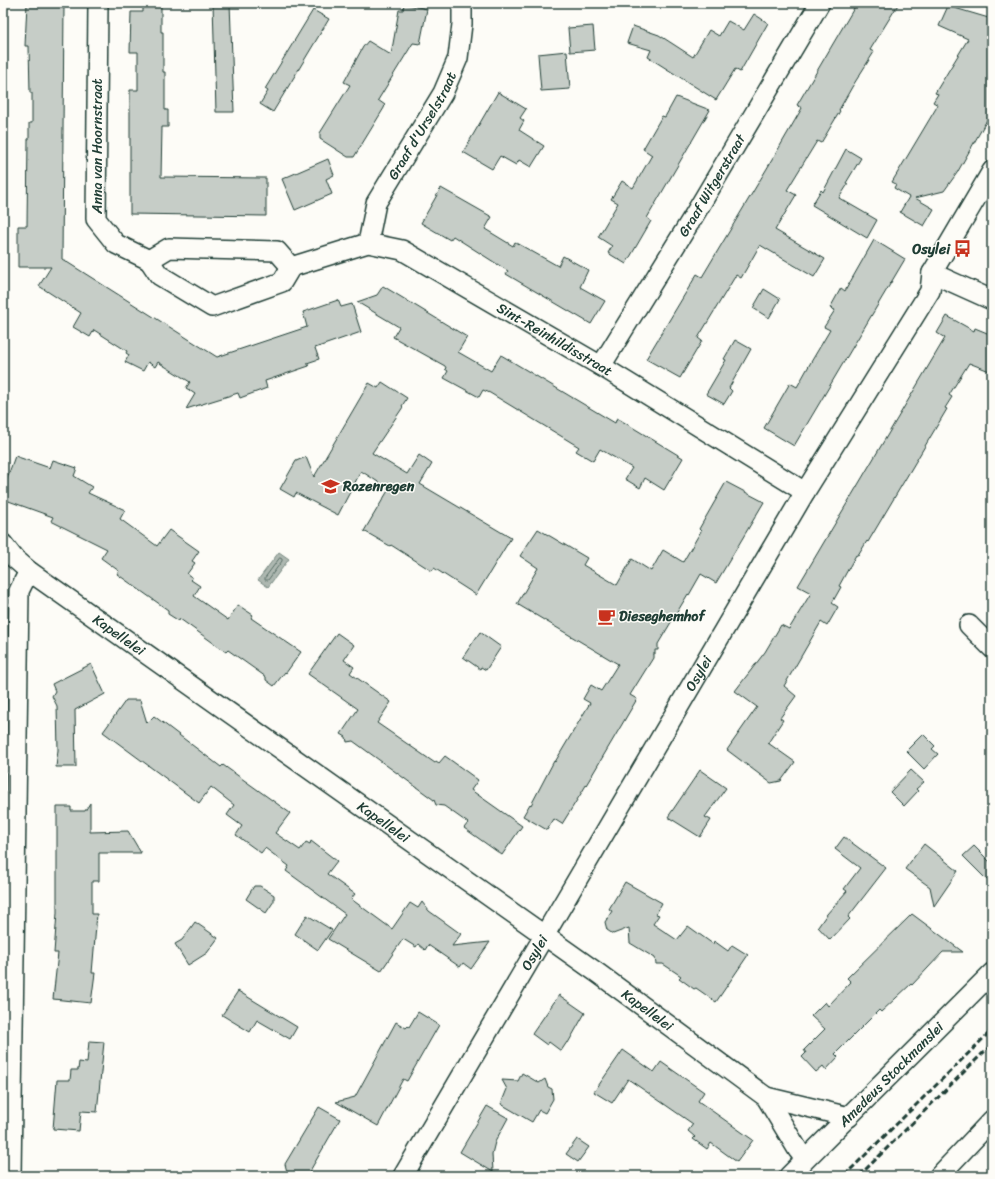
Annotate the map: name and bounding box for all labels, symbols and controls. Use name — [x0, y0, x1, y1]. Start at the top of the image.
street label: Graaf d'Urselstraat — [381, 68, 464, 185]
street label: Anna van Hoornstraat — [85, 78, 110, 215]
street label: Graaf Witgerstraat — [672, 128, 753, 242]
place label: Osylei — [911, 237, 951, 262]
bus stop icon: Osylei — [953, 239, 973, 259]
street label: Sint-Reinhildisstraat — [492, 296, 618, 383]
place label: Rozenregen — [342, 474, 415, 499]
school or university icon: Rozenregen — [320, 476, 340, 496]
place label: Dieseghemhof — [619, 604, 706, 629]
cafe icon: Dieseghemhof — [596, 606, 616, 626]
street label: Kapellelei — [87, 608, 151, 663]
street label: Osylei — [678, 650, 720, 696]
street label: Kapellelei — [352, 795, 416, 850]
street label: Osylei — [514, 929, 556, 976]
street label: Kapellelei — [616, 982, 680, 1039]
street label: Amedeus Stockmanslei — [832, 1015, 951, 1134]

